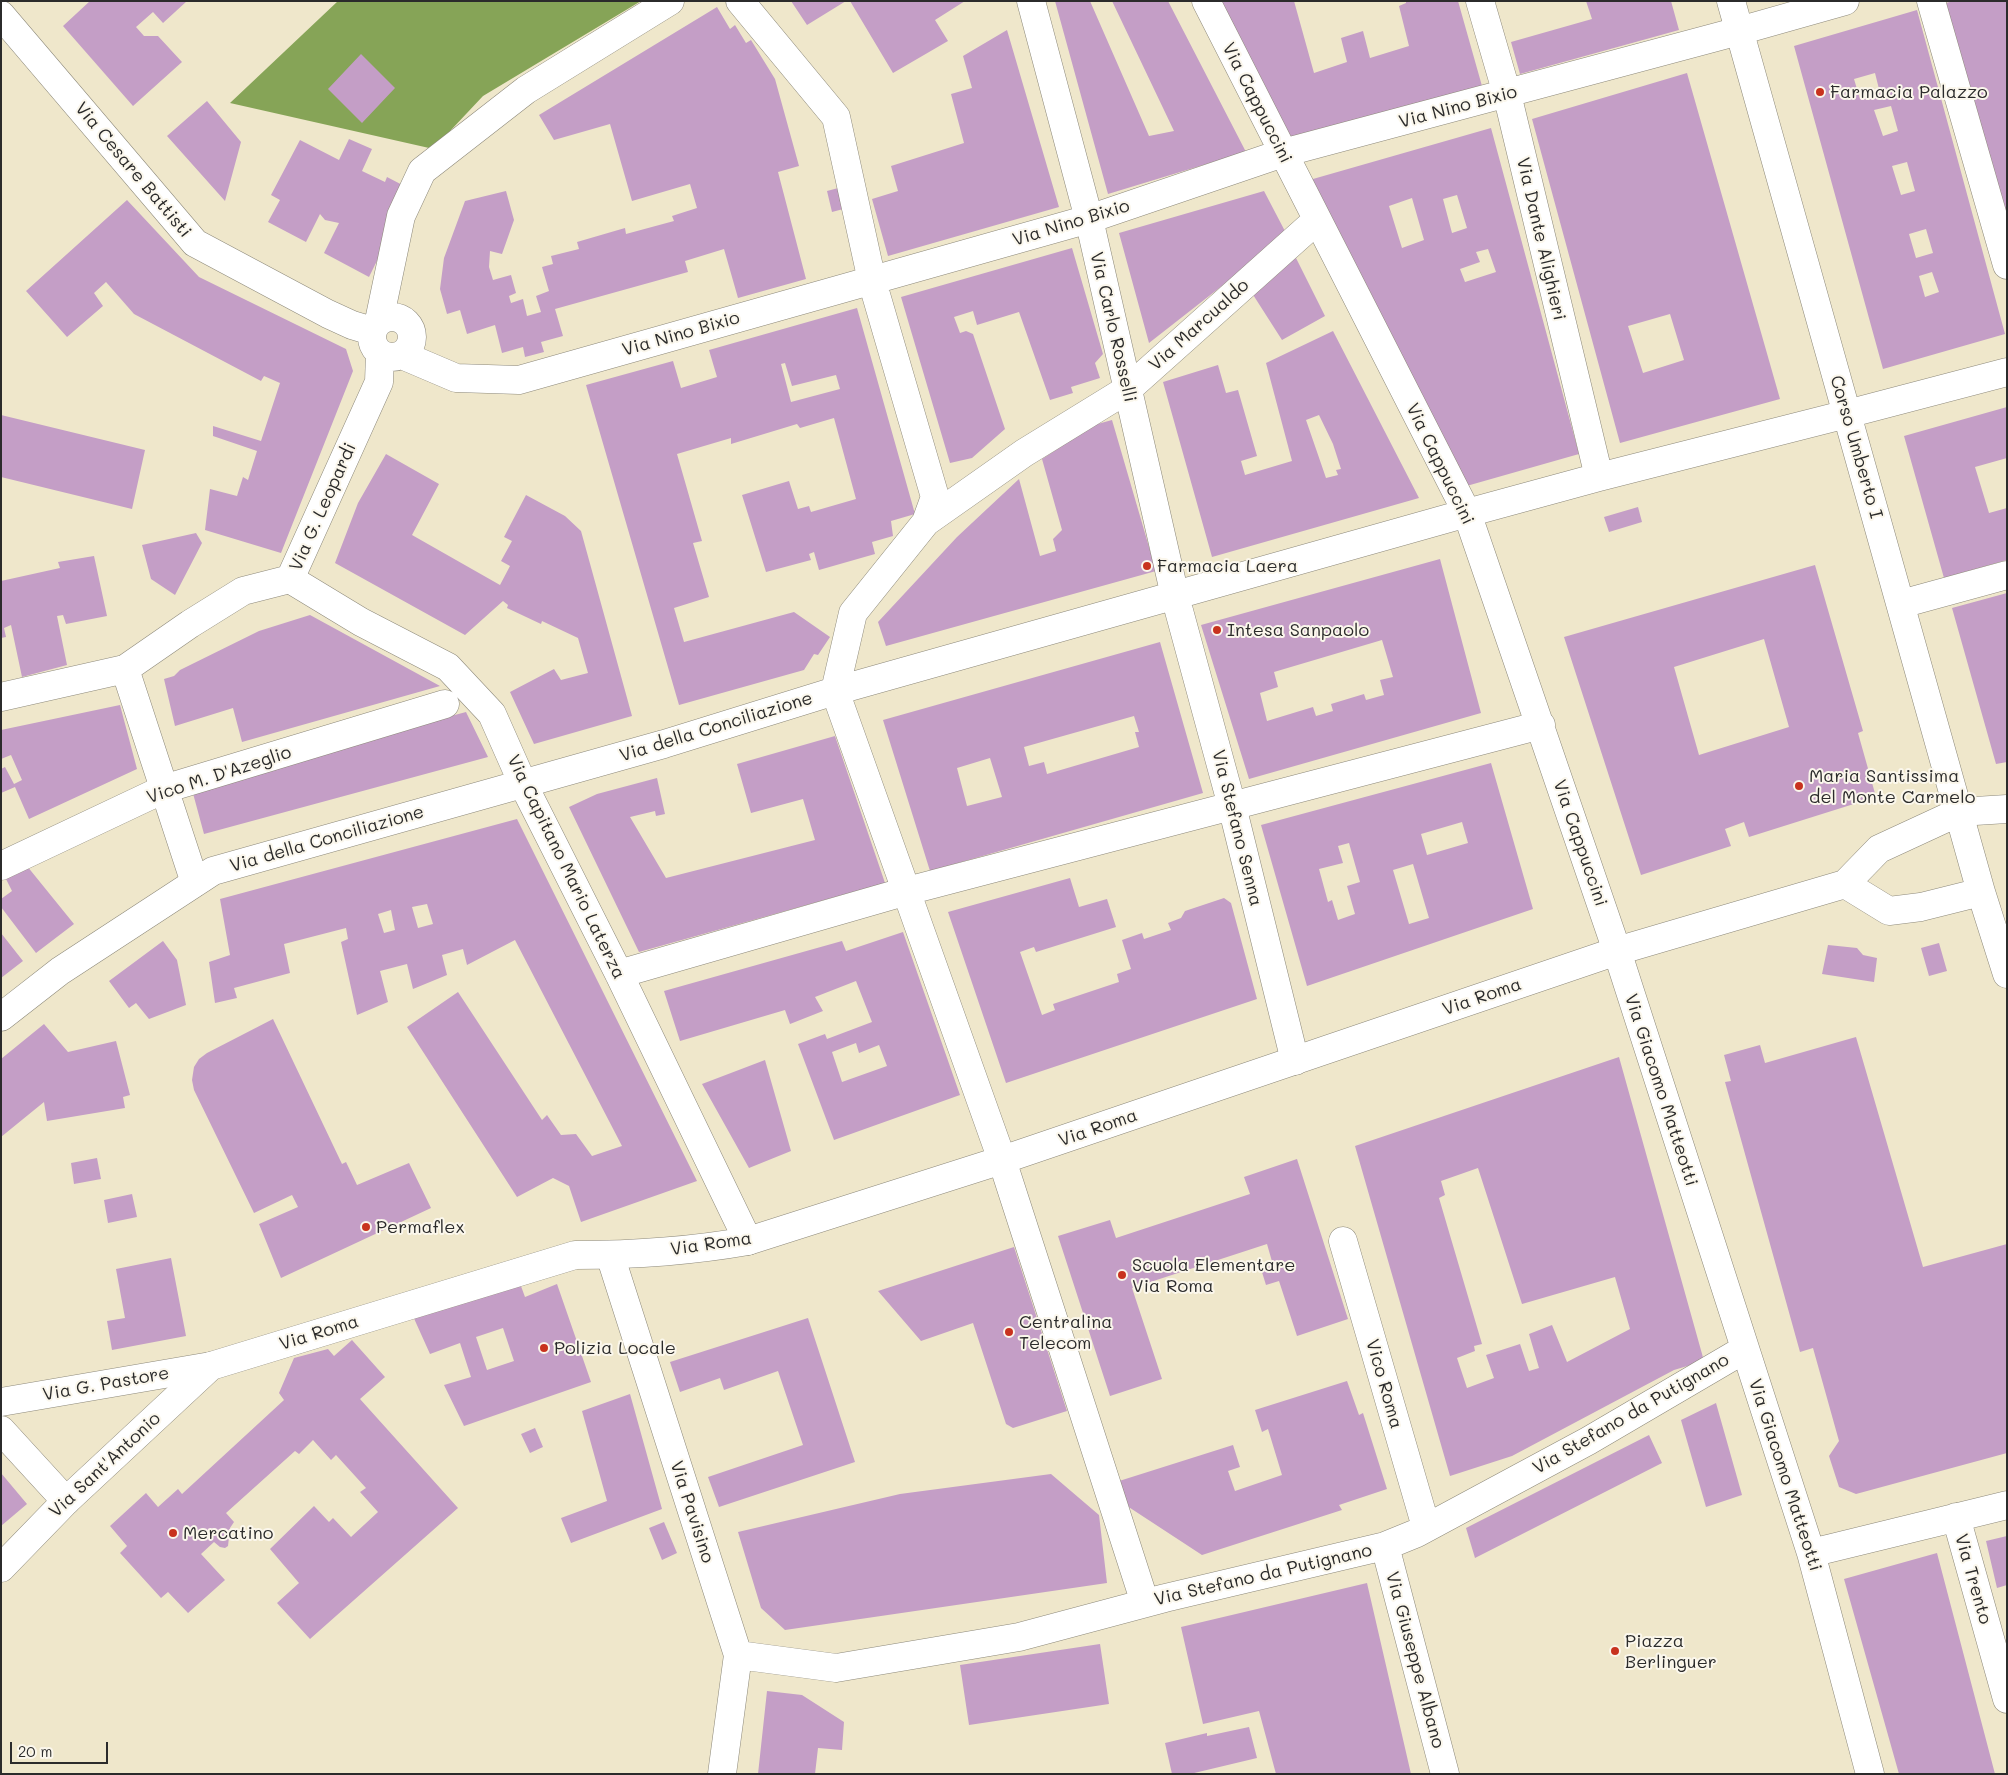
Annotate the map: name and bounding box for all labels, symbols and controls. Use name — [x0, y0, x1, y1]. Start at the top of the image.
street label: Via Cappuccini — [1217, 39, 1297, 167]
street label: Via Nino Bixio — [1397, 81, 1519, 133]
place label: Farmacia Palazzo — [1830, 81, 1988, 103]
marker: Farmacia Palazzo — [1814, 86, 1826, 98]
street label: Via Cesare Battisti — [70, 98, 196, 242]
street label: Via Dante Alighieri — [1512, 155, 1570, 323]
street label: Via Nino Bixio — [1010, 195, 1132, 251]
street label: Via Carlo Rosselli — [1085, 250, 1141, 404]
street label: Via Marcualdo — [1145, 275, 1253, 375]
street label: Via Nino Bixio — [620, 307, 742, 361]
street label: Corso Umberto I — [1825, 373, 1887, 521]
street label: Via Cappuccini — [1401, 400, 1479, 528]
street label: Via G. Leopardi — [285, 440, 361, 574]
place label: Farmacia Laera — [1157, 555, 1298, 577]
marker: Farmacia Laera — [1141, 560, 1153, 572]
place label: Intesa Sanpaolo — [1227, 619, 1369, 641]
marker: Intesa Sanpaolo — [1211, 624, 1223, 636]
street label: Via della Conciliazione — [617, 687, 815, 767]
street label: Vico M. D'Azeglio — [144, 741, 294, 809]
street label: Via Stefano Senna — [1207, 748, 1267, 908]
street label: Via Capitano Mario Laterza — [502, 751, 630, 983]
place label: Maria Santissima del Monte Carmelo — [1809, 765, 1975, 808]
street label: Via Cappuccini — [1548, 777, 1612, 909]
marker: Maria Santissima del Monte Carmelo — [1793, 780, 1805, 792]
street label: Via della Conciliazione — [228, 801, 426, 877]
street label: Via Roma — [1440, 973, 1524, 1021]
street label: Via Giacomo Matteotti — [1620, 991, 1702, 1189]
street label: Via Roma — [1056, 1104, 1140, 1152]
place label: Permaflex — [376, 1216, 465, 1238]
marker: Permaflex — [360, 1221, 372, 1233]
street label: Via Roma — [669, 1228, 753, 1260]
place label: Scuola Elementare Via Roma — [1132, 1254, 1295, 1296]
marker: Scuola Elementare Via Roma — [1116, 1269, 1128, 1281]
street label: Via Roma — [277, 1311, 361, 1355]
place label: Centralina Telecom — [1019, 1311, 1112, 1354]
marker: Centralina Telecom — [1003, 1326, 1015, 1338]
place label: Polizia Locale — [554, 1337, 676, 1359]
street label: Vico Roma — [1361, 1337, 1407, 1431]
marker: Polizia Locale — [538, 1342, 550, 1354]
street label: Via Stefano da Putignano — [1529, 1349, 1733, 1479]
street label: Via G. Pastore — [41, 1362, 171, 1406]
street label: Via Giacomo Matteotti — [1744, 1376, 1826, 1574]
street label: Via Sant'Antonio — [45, 1408, 165, 1522]
street label: Via Pavisino — [665, 1458, 719, 1566]
place label: Mercatino — [183, 1522, 273, 1544]
marker: Mercatino — [167, 1527, 179, 1539]
street label: Via Trento — [1950, 1531, 1996, 1627]
street label: Via Stefano da Putignano — [1152, 1539, 1374, 1611]
street label: Via Giuseppe Albano — [1381, 1569, 1449, 1751]
place label: Piazza Berlinguer — [1625, 1630, 1717, 1672]
marker: Piazza Berlinguer — [1609, 1645, 1621, 1657]
scale bar — [12, 1732, 110, 1764]
text: 20 m — [18, 1741, 52, 1761]

